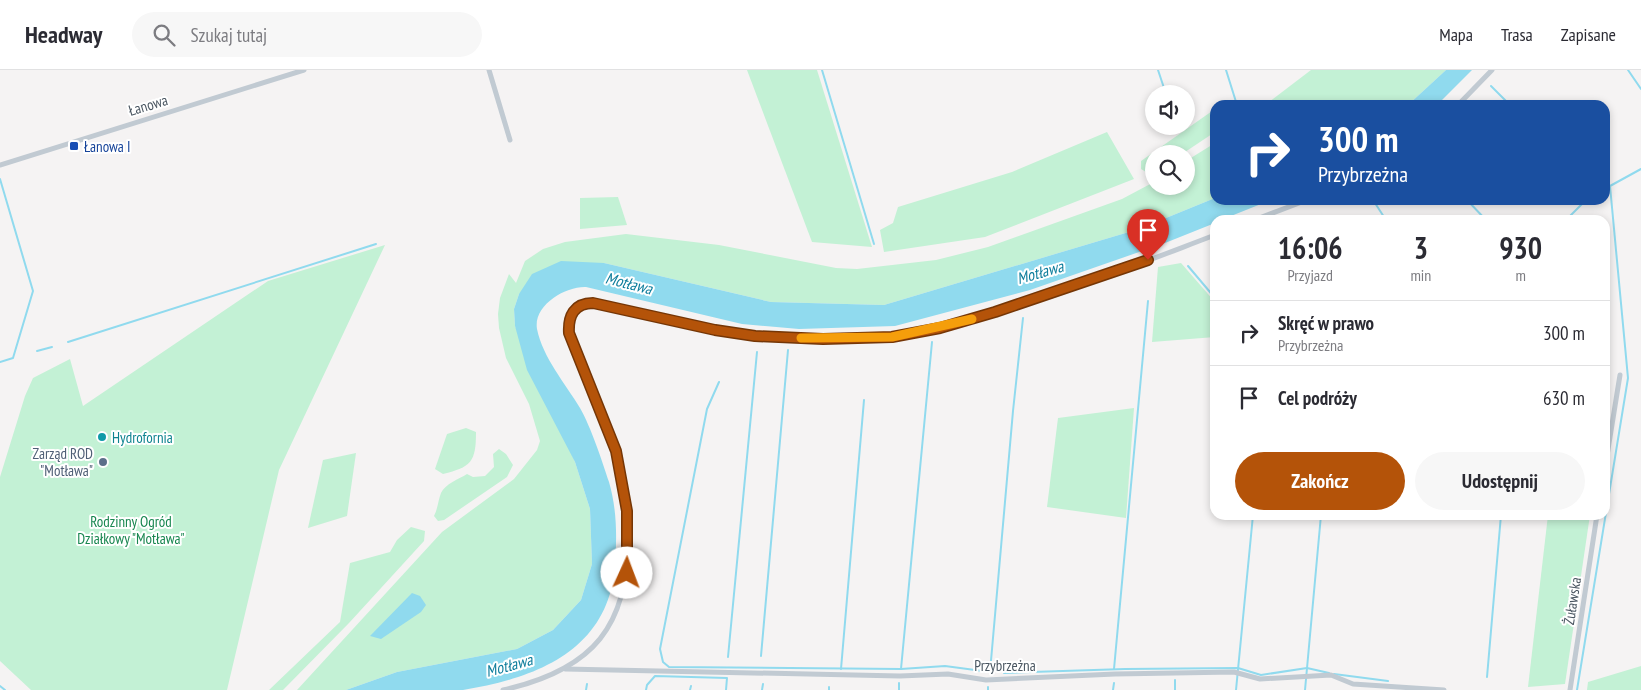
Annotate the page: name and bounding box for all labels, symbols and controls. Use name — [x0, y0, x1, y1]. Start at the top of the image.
search box — [132, 12, 482, 57]
text: Headway — [25, 19, 102, 50]
icon: search — [150, 21, 178, 49]
text: Szukaj tutaj — [190, 23, 267, 47]
text: Mapa — [1439, 23, 1473, 46]
text: Trasa — [1501, 23, 1533, 46]
text: Zapisane — [1561, 23, 1616, 46]
map controls — [1145, 85, 1195, 195]
button: sound — [1145, 85, 1195, 135]
street label: Łanowa — [126, 90, 170, 120]
text: 300 m — [1318, 116, 1399, 162]
icon: right — [1235, 120, 1300, 185]
place label: Łanowa I — [84, 137, 131, 156]
marker: Łanowa I — [68, 140, 80, 152]
button: search — [1145, 145, 1195, 195]
text: Przybrzeżna — [1318, 160, 1408, 188]
pin — [1127, 209, 1169, 260]
icon: arrive — [1134, 216, 1162, 244]
text: 16:06 — [1278, 228, 1343, 267]
text: 3 — [1414, 228, 1428, 267]
text: 930 — [1499, 228, 1542, 267]
water label: Motława — [1014, 255, 1067, 288]
text: Przyjazd — [1288, 265, 1333, 285]
text: min — [1410, 265, 1431, 285]
text: m — [1515, 265, 1526, 285]
water label: Motława — [604, 268, 656, 299]
text: Skręć w prawo — [1278, 311, 1374, 335]
icon: right — [1235, 319, 1263, 347]
text: 300 m — [1543, 321, 1585, 345]
text: Przybrzeżna — [1278, 335, 1343, 355]
icon: arrive — [1235, 384, 1263, 412]
text: Cel podróży — [1278, 386, 1357, 410]
text: 630 m — [1543, 386, 1585, 410]
place label: Hydrofornia — [112, 428, 173, 447]
marker: Hydrofornia — [96, 431, 108, 443]
place label: Zarząd ROD "Motława" — [33, 444, 93, 480]
button: Zakończ — [1235, 452, 1405, 510]
button: Udostępnij — [1415, 452, 1585, 510]
marker: Zarząd ROD "Motława" — [97, 456, 109, 468]
park label: Rodzinny Ogród Działkowy "Motława" — [77, 512, 185, 548]
position arrow — [600, 546, 652, 598]
street label: Żuławska — [1559, 576, 1585, 626]
water label: Motława — [483, 649, 536, 681]
street label: Przybrzeżna — [974, 656, 1036, 675]

